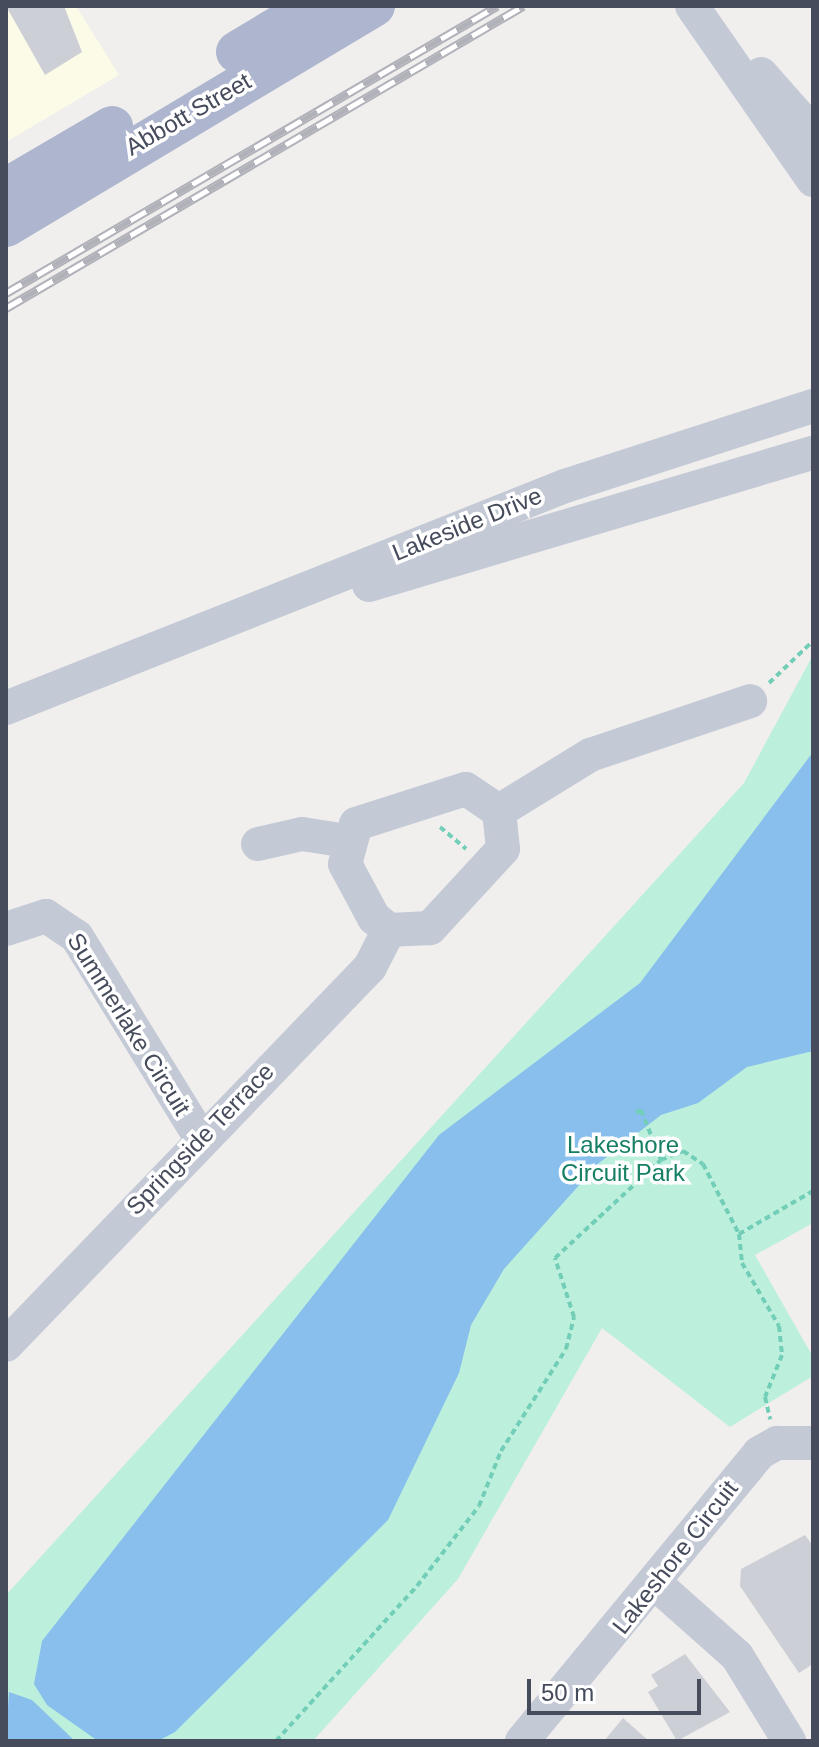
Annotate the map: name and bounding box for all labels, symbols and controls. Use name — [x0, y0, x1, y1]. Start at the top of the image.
street label: Abbott Street — [120, 67, 256, 161]
street label: Lakeside Drive — [388, 481, 546, 567]
street label: Summerlake Circuit — [61, 928, 197, 1120]
street label: Springside Terrace — [120, 1057, 280, 1221]
park label: Lakeshore Circuit Park — [561, 1131, 685, 1187]
street label: Lakeshore Circuit — [606, 1475, 744, 1639]
scale bar — [531, 1663, 705, 1713]
text: 50 m — [541, 1679, 594, 1706]

